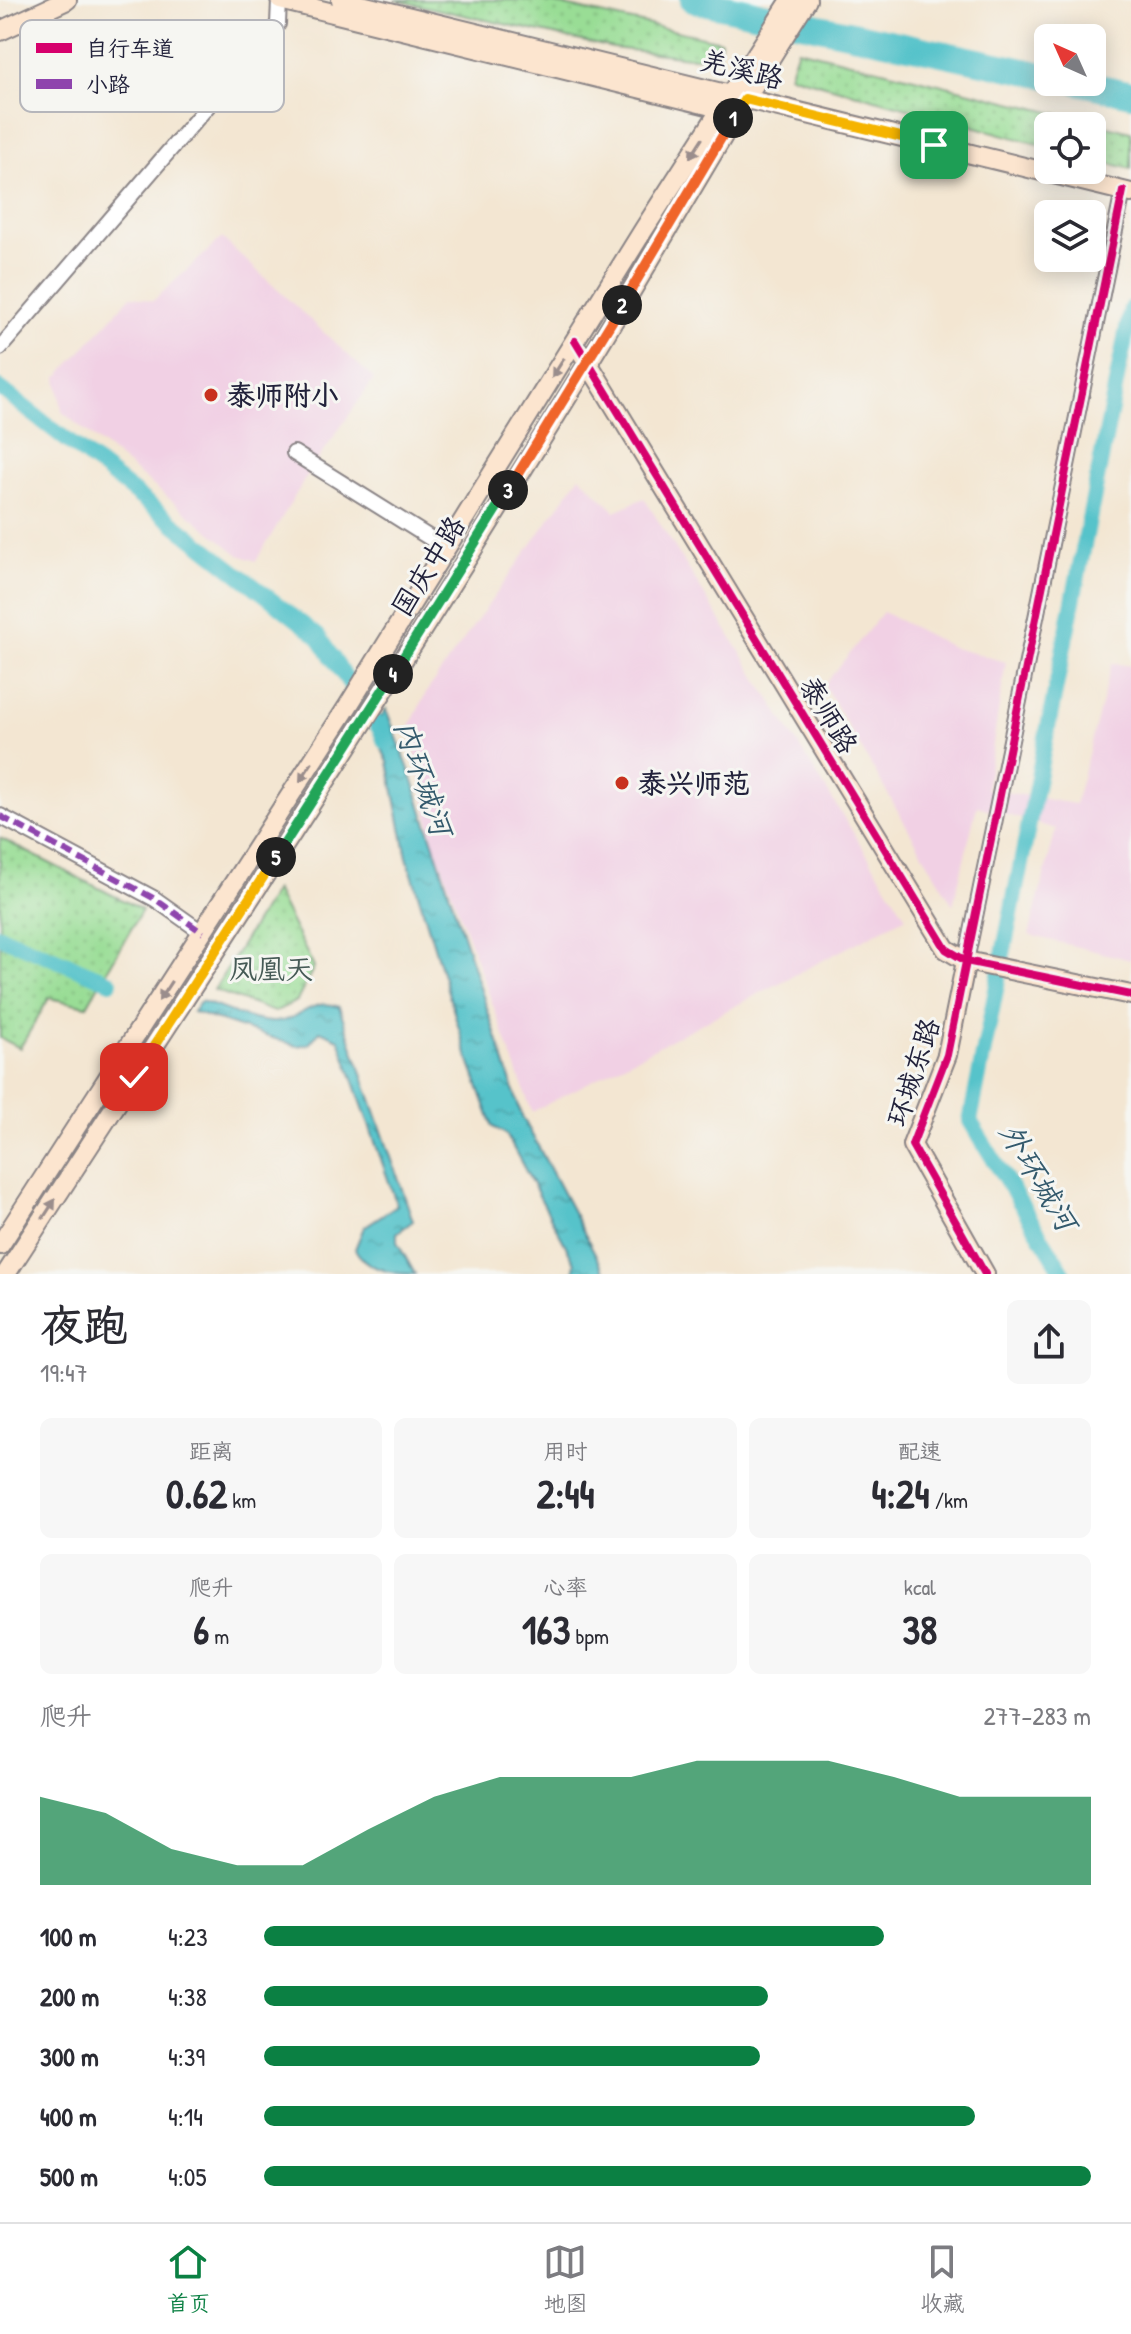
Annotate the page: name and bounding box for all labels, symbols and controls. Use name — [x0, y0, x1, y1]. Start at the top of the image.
legend — [20, 20, 284, 112]
north arrow — [1034, 24, 1106, 96]
map controls — [1034, 24, 1106, 272]
text: 自行车道 — [86, 33, 174, 63]
street label: 羌溪路 — [697, 40, 787, 98]
text: 小路 — [86, 69, 130, 99]
pin: 1 — [713, 98, 753, 138]
text: 1 — [729, 103, 737, 133]
pin — [900, 111, 968, 179]
button: locate — [1034, 112, 1106, 184]
icon: arrive — [912, 123, 956, 167]
one-way arrow — [689, 137, 704, 159]
button: layers — [1034, 200, 1106, 272]
pin: 2 — [602, 285, 642, 325]
text: 2 — [617, 290, 627, 320]
one-way arrow — [551, 357, 565, 379]
place label: 泰师附小 — [227, 376, 339, 414]
marker: 泰师附小 — [202, 386, 220, 404]
pin: 3 — [488, 470, 528, 510]
text: 3 — [503, 475, 513, 505]
street label: 国庆中路 — [382, 508, 474, 624]
pin: 4 — [373, 654, 413, 694]
text: 4 — [389, 659, 397, 689]
street label: 泰师路 — [791, 669, 867, 761]
water label: 内环城河 — [386, 714, 464, 846]
one-way arrow — [300, 761, 314, 783]
place label: 泰兴师范 — [638, 764, 750, 802]
marker: 泰兴师范 — [613, 774, 631, 792]
pin: 5 — [256, 837, 296, 877]
text: 5 — [271, 842, 281, 872]
park label: 凤凰天 — [229, 950, 313, 988]
one-way arrow — [158, 980, 173, 1001]
street label: 环城东路 — [878, 1013, 948, 1131]
pin — [100, 1043, 168, 1111]
icon: check — [112, 1055, 156, 1099]
water label: 外环城河 — [991, 1115, 1089, 1243]
one-way arrow — [41, 1198, 56, 1219]
text: 夜跑 — [40, 1295, 128, 1355]
button: share — [1007, 1300, 1091, 1384]
text: 19:47 — [40, 1355, 88, 1390]
text: 距离 — [189, 1436, 233, 1466]
text: 用时 — [543, 1436, 588, 1466]
text: 配速 — [898, 1436, 942, 1466]
text: 0.62 — [166, 1466, 227, 1520]
text: 2:44 — [536, 1466, 594, 1520]
text: 4:24 — [872, 1466, 930, 1520]
text: km — [227, 1485, 256, 1515]
text: /km — [930, 1485, 968, 1515]
text: 爬升 — [189, 1572, 233, 1602]
text: 心率 — [543, 1572, 588, 1602]
text: kcal — [904, 1572, 936, 1602]
text: 6 — [193, 1602, 209, 1656]
text: 163 — [522, 1602, 570, 1656]
text: 38 — [902, 1602, 937, 1656]
text: m — [209, 1621, 229, 1651]
text: bpm — [570, 1621, 609, 1651]
text: 爬升 — [40, 1698, 92, 1733]
text: 277–283 m — [983, 1698, 1091, 1733]
text: 100 m — [40, 1919, 96, 1954]
text: 4:23 — [168, 1919, 208, 1954]
text: 200 m — [40, 1979, 99, 2014]
text: 4:38 — [168, 1979, 207, 2014]
text: 300 m — [40, 2039, 99, 2074]
text: 4:39 — [168, 2039, 205, 2074]
text: 400 m — [40, 2099, 97, 2134]
text: 4:14 — [168, 2099, 203, 2134]
text: 500 m — [40, 2159, 98, 2194]
text: 4:05 — [168, 2159, 206, 2194]
tab: 首页 — [166, 2240, 211, 2318]
tab: 地图 — [543, 2240, 588, 2318]
tab: 收藏 — [920, 2240, 965, 2318]

